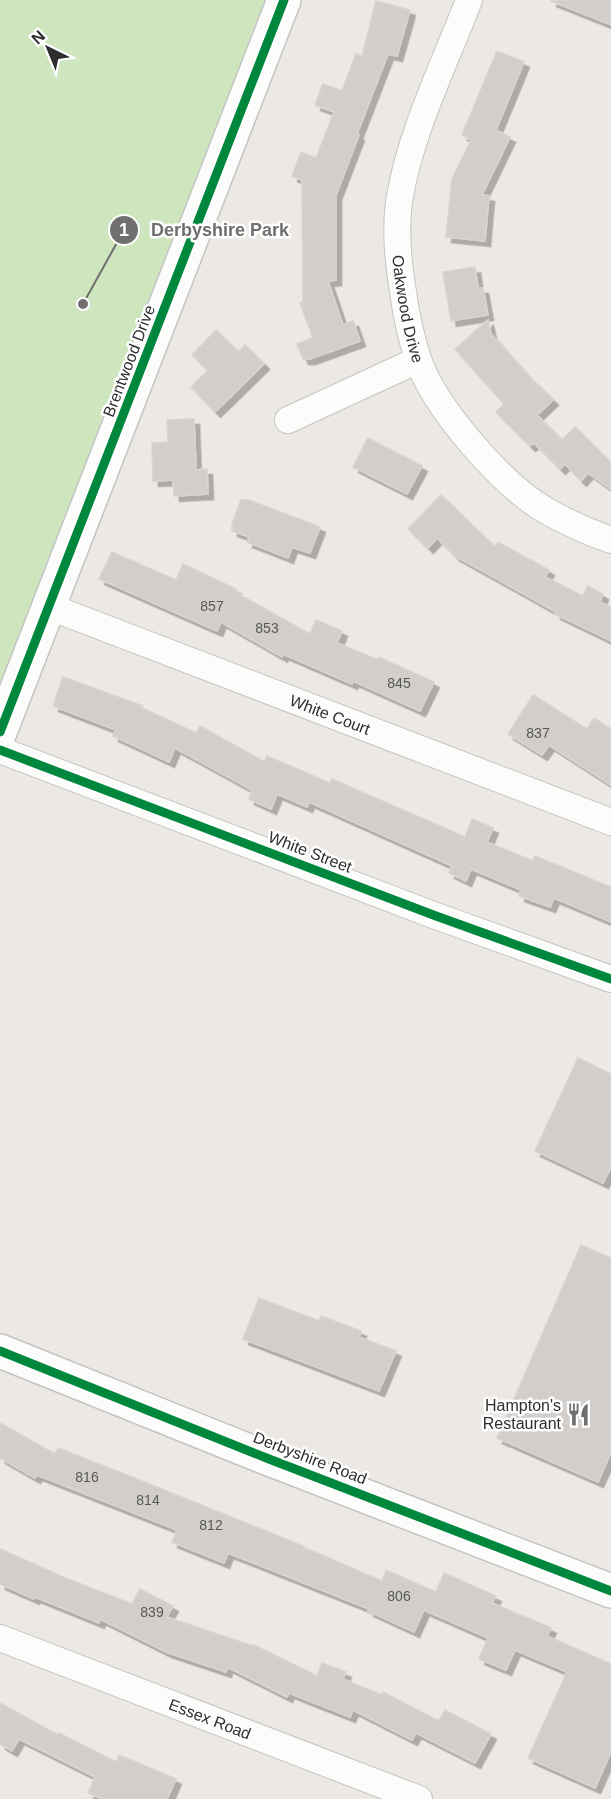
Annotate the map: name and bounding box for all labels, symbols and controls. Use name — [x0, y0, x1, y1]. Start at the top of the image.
north arrow — [18, 18, 78, 78]
text: N — [28, 27, 48, 48]
callout: Derbyshire Park — [109, 212, 301, 248]
text: 1 — [119, 220, 129, 240]
text: Derbyshire Park — [151, 220, 290, 240]
street label: Oakwood Drive — [390, 254, 427, 365]
street label: Brentwood Drive — [100, 303, 158, 419]
house number: 857 — [200, 598, 224, 614]
house number: 853 — [255, 620, 279, 636]
house number: 845 — [387, 675, 411, 691]
street label: White Court — [288, 691, 373, 738]
house number: 837 — [526, 725, 550, 741]
street label: White Street — [266, 828, 355, 876]
place label: Hampton's Restaurant — [483, 1397, 562, 1432]
restaurant icon: Hampton's Restaurant — [566, 1401, 592, 1427]
street label: Derbyshire Road — [251, 1429, 369, 1487]
house number: 816 — [75, 1469, 99, 1485]
house number: 814 — [136, 1492, 160, 1508]
house number: 812 — [199, 1517, 223, 1533]
house number: 806 — [387, 1588, 411, 1604]
house number: 839 — [140, 1604, 164, 1620]
street label: Essex Road — [167, 1695, 253, 1742]

